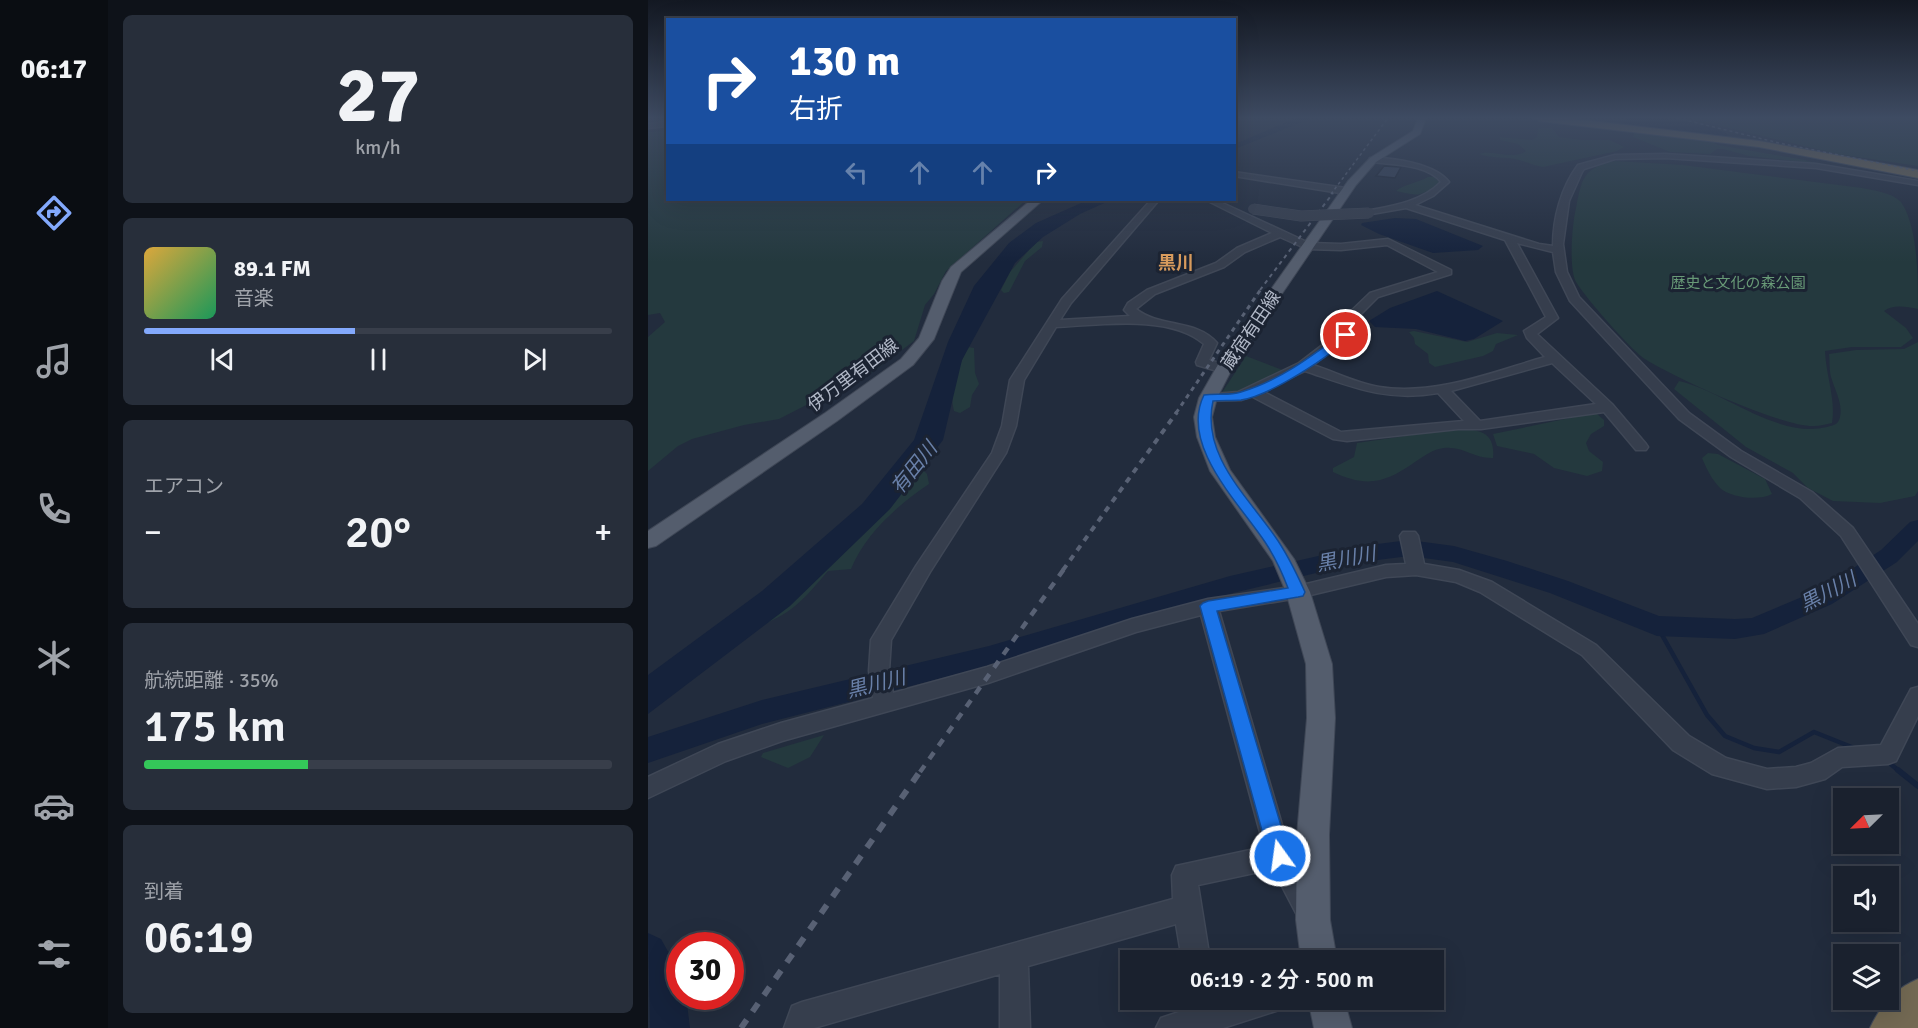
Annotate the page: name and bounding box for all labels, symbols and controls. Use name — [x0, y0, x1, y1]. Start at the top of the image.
text: 130 m — [789, 36, 900, 87]
icon: right — [690, 42, 768, 120]
text: 27 — [336, 48, 420, 144]
text: 06:17 — [21, 53, 87, 86]
text: 右折 — [789, 93, 843, 126]
text: km/h — [355, 135, 401, 160]
icon: left — [840, 156, 873, 189]
icon: ahead — [903, 156, 936, 189]
icon: ahead — [966, 156, 999, 189]
icon: right — [1029, 156, 1062, 189]
icon: directions — [33, 192, 75, 234]
district label: 黒川 — [1158, 252, 1194, 274]
text: 89.1 FM — [234, 255, 311, 282]
park label: 歴史と文化の森公園 — [1670, 274, 1806, 292]
text: 音楽 — [234, 286, 274, 311]
street label: 蔵宿有田線 — [1217, 287, 1285, 373]
pin — [1320, 309, 1371, 360]
icon: arrive — [1329, 318, 1362, 351]
street label: 伊万里有田線 — [803, 334, 903, 416]
icon: music — [33, 340, 75, 382]
icon: previous — [206, 343, 239, 376]
icon: pause — [362, 343, 395, 376]
icon: next — [518, 343, 551, 376]
water label: 有田川 — [885, 435, 944, 499]
text: エアコン — [144, 474, 224, 499]
icon: phone — [33, 488, 75, 530]
text: 20° — [345, 505, 411, 560]
text: − — [144, 512, 162, 553]
text: + — [594, 512, 612, 553]
water label: 黒川川 — [1314, 541, 1380, 577]
water label: 黒川川 — [1796, 566, 1862, 617]
icon: climate — [33, 637, 75, 679]
water label: 黒川川 — [844, 664, 910, 703]
text: 航続距離 · 35% — [144, 668, 279, 693]
text: 175 km — [144, 699, 286, 754]
icon: car — [33, 785, 75, 827]
north arrow — [1833, 788, 1899, 854]
map controls — [1833, 788, 1899, 1010]
position arrow — [1248, 824, 1312, 888]
button: sound — [1833, 866, 1899, 932]
text: 到着 — [144, 879, 184, 904]
text: 06:19 — [144, 910, 254, 965]
speed limit sign: 30 — [666, 932, 744, 1010]
icon: filters — [33, 933, 75, 975]
button: layers — [1833, 944, 1899, 1010]
text: 06:19 · 2 分 · 500 m — [1190, 966, 1374, 993]

